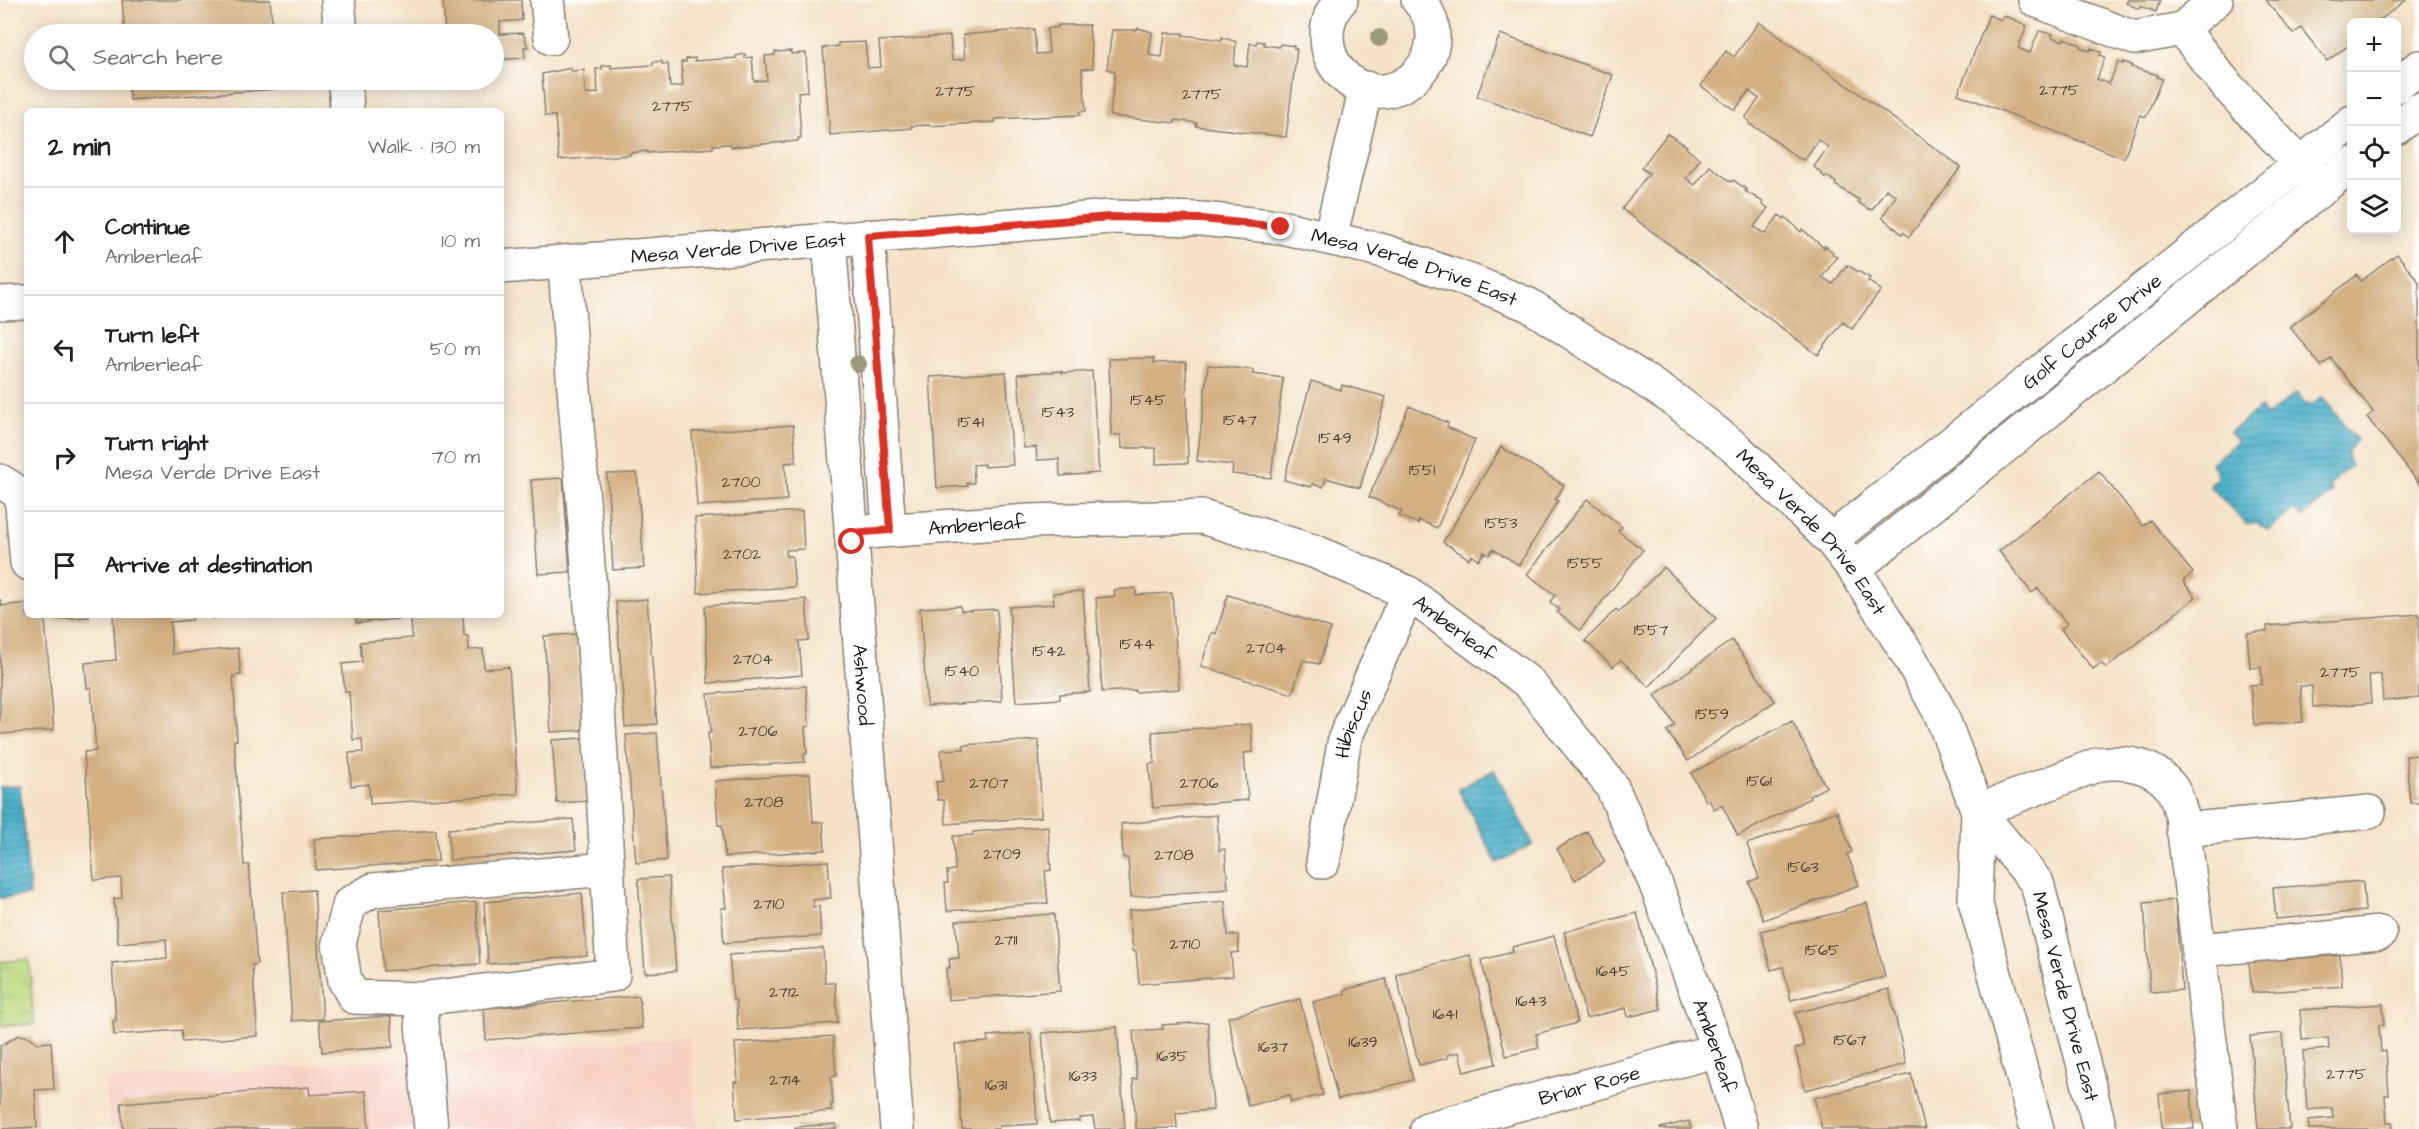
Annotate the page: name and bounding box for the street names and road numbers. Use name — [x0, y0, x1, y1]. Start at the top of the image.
street label: Mesa Verde Drive East — [1308, 222, 1522, 314]
street label: Mesa Verde Drive East — [630, 226, 847, 271]
street label: Golf Course Drive — [2016, 267, 2168, 396]
street label: Mesa Verde Drive East — [1729, 442, 1893, 621]
street label: Amberleaf — [927, 508, 1027, 543]
street label: Amberleaf — [1407, 588, 1502, 669]
street label: Ashwood — [845, 643, 879, 727]
street label: Hibiscus — [1329, 685, 1380, 760]
street label: Mesa Verde Drive East — [2025, 889, 2105, 1104]
street label: Amberleaf — [1685, 995, 1743, 1096]
street label: Briar Rose — [1536, 1059, 1643, 1113]

